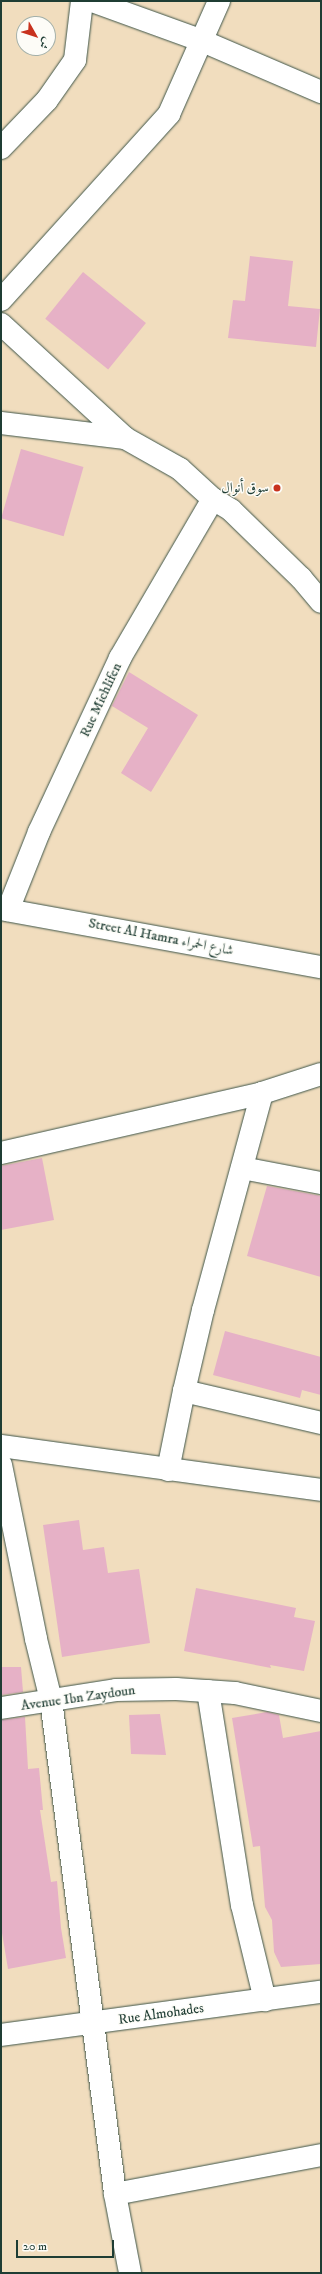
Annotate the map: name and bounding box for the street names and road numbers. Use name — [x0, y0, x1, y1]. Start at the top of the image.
street label: Rue Michlifen — [76, 660, 126, 740]
street label: Street Al Hamra شارع الحمراء — [87, 915, 235, 959]
street label: Avenue Ibn Zaydoun — [20, 1682, 136, 1714]
street label: Rue Almohades — [117, 2000, 205, 2028]

